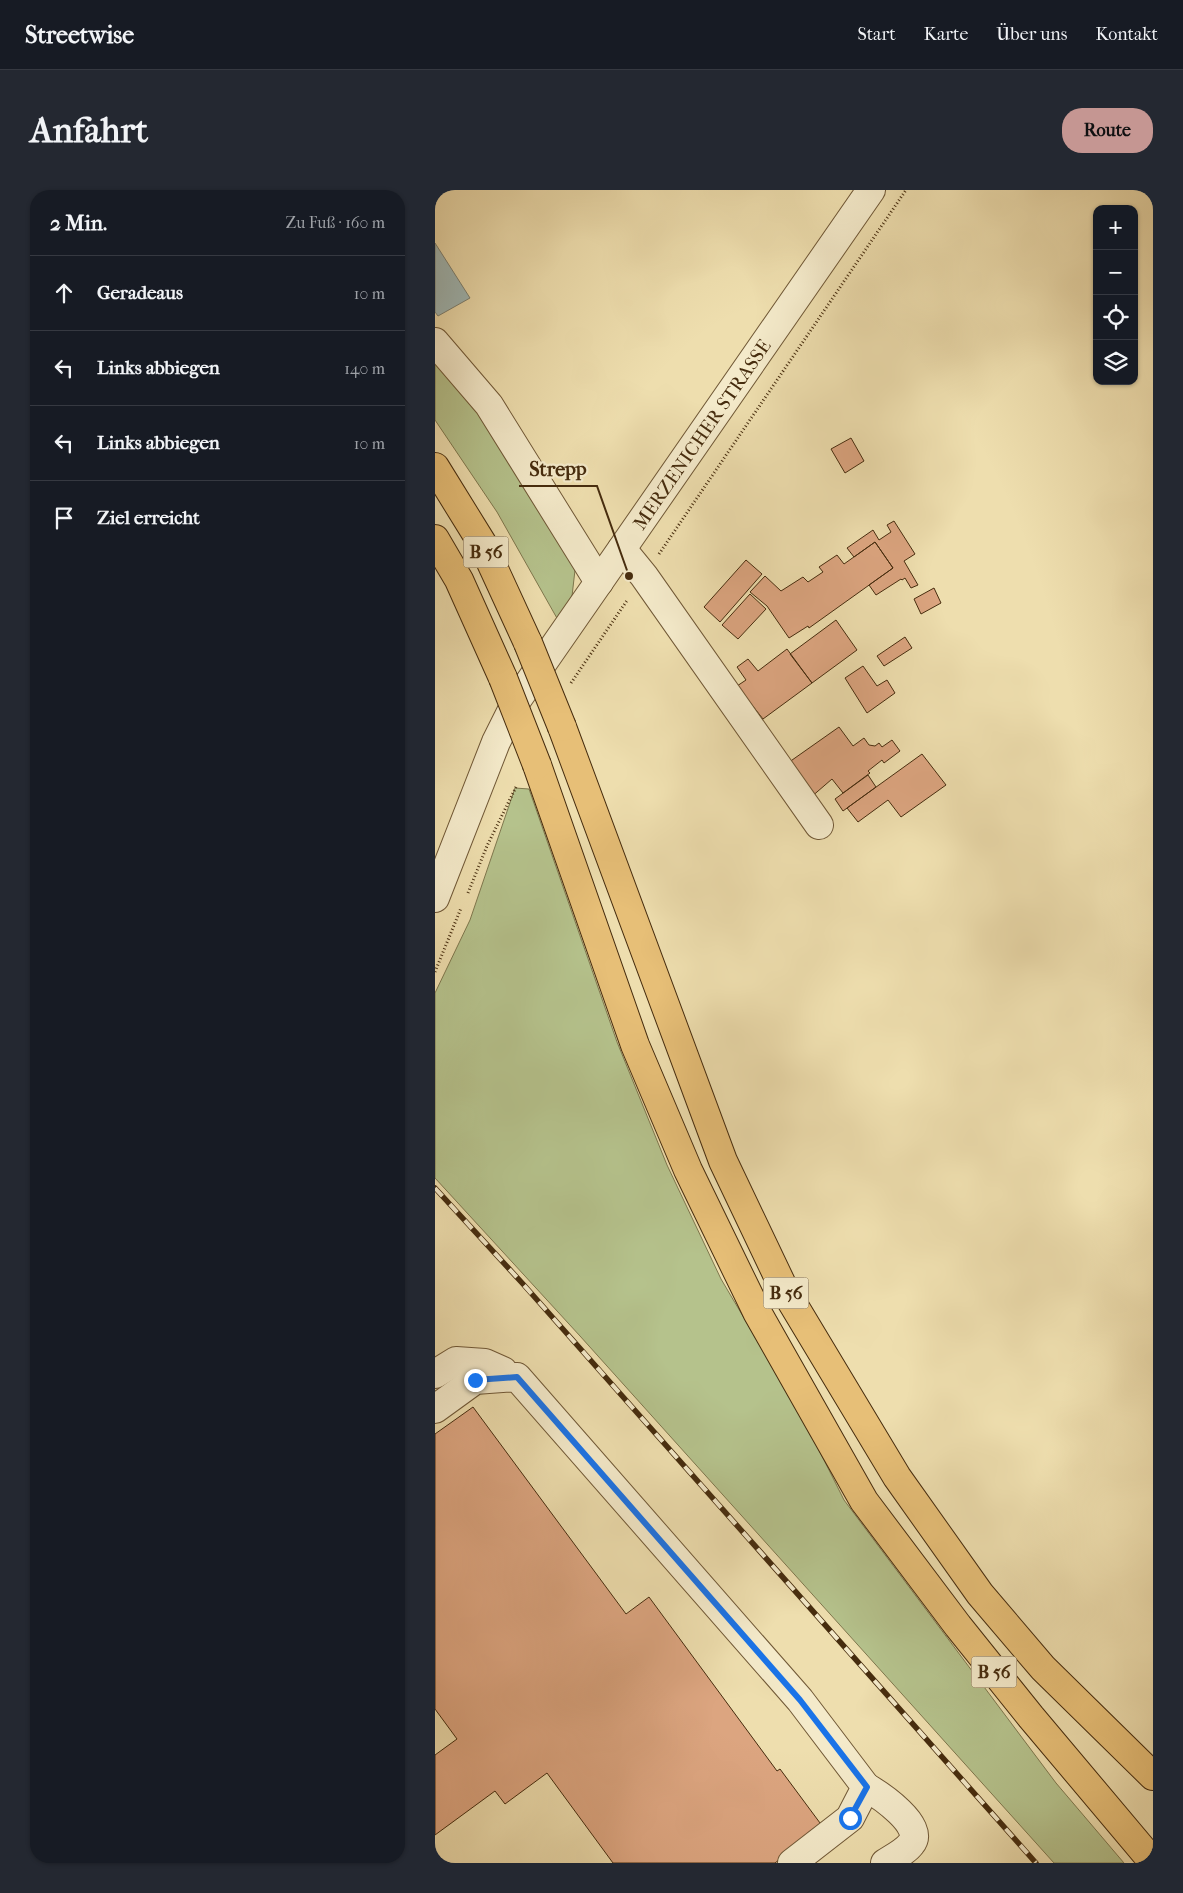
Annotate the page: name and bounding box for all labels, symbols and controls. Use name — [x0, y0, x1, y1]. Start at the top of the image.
text: Streetwise — [25, 21, 134, 49]
text: Start — [857, 24, 896, 45]
text: Karte — [924, 24, 968, 45]
text: Über uns — [996, 24, 1067, 45]
text: Kontakt — [1095, 24, 1158, 45]
button: Route — [1062, 108, 1153, 153]
text: Anfahrt — [30, 110, 148, 151]
map controls — [1093, 205, 1138, 385]
button: + — [1093, 205, 1138, 250]
text: 2 Min. — [50, 211, 107, 235]
text: Zu Fuß · 160 m — [285, 213, 385, 232]
button: − — [1093, 250, 1138, 295]
icon: ahead — [50, 279, 78, 307]
text: Geradeaus — [97, 282, 183, 304]
text: 10 m — [354, 284, 385, 303]
button: locate — [1093, 295, 1138, 340]
street label: MERZENICHER STRASSE — [629, 335, 776, 534]
button: layers — [1093, 340, 1138, 385]
icon: left — [50, 354, 78, 382]
text: Links abbiegen — [97, 357, 220, 379]
text: 140 m — [344, 359, 385, 378]
icon: left — [50, 429, 78, 457]
text: Links abbiegen — [97, 432, 220, 454]
text: 10 m — [354, 434, 385, 453]
callout: Strepp — [519, 451, 597, 486]
text: Strepp — [529, 458, 587, 481]
icon: arrive — [50, 504, 78, 532]
text: Ziel erreicht — [97, 507, 200, 529]
road number: B 56 — [463, 537, 509, 568]
road number: B 56 — [763, 1278, 809, 1308]
route end — [464, 1369, 487, 1392]
road number: B 56 — [971, 1656, 1017, 1688]
route start — [839, 1807, 862, 1830]

